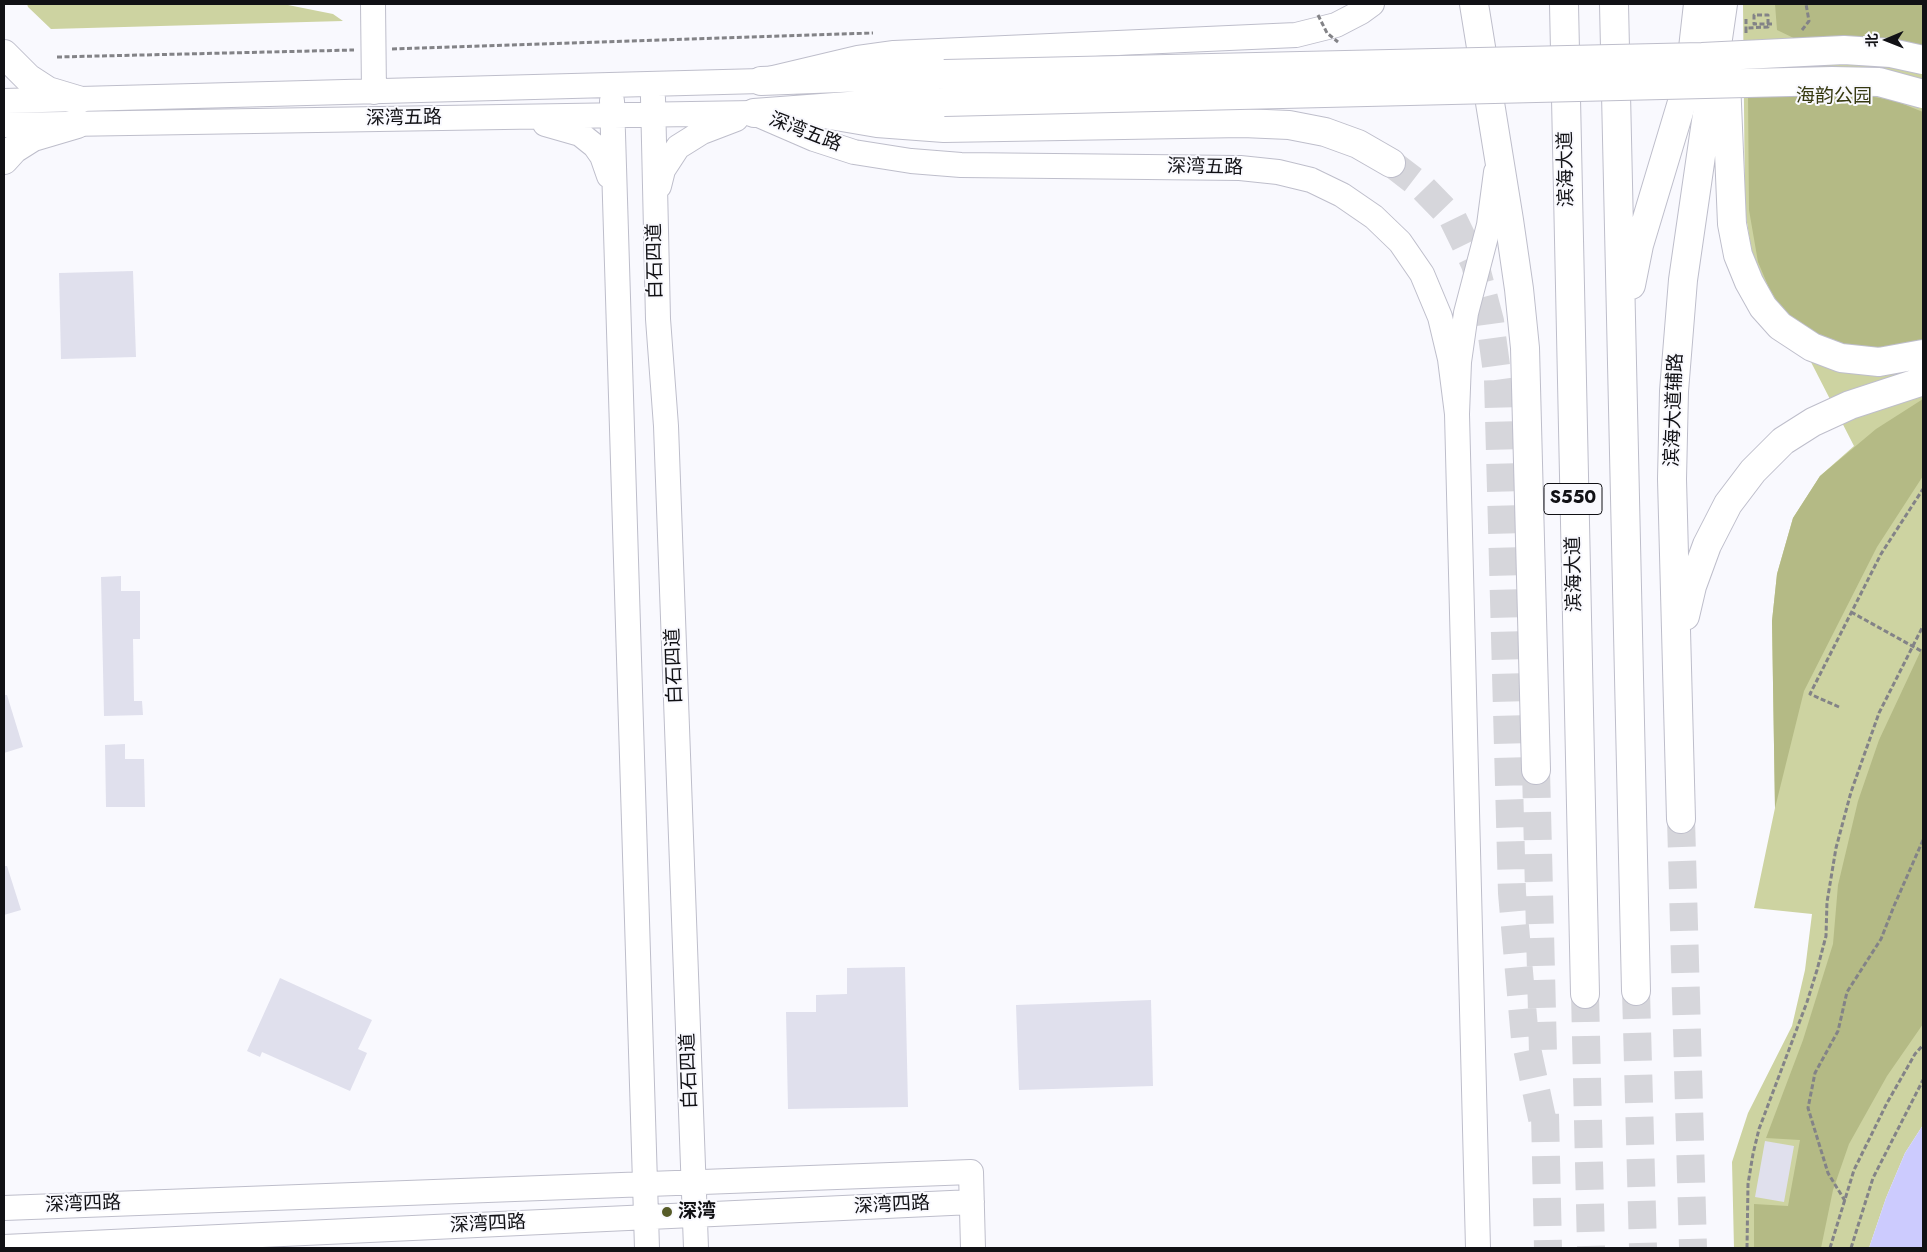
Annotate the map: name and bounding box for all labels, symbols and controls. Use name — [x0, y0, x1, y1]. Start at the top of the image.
north arrow — [1862, 15, 1912, 65]
text: 北 — [1862, 33, 1882, 47]
park label: 海韵公园 — [1796, 86, 1872, 108]
street label: 深湾五路 — [366, 107, 442, 131]
street label: 深湾五路 — [765, 109, 845, 157]
street label: 滨海大道 — [1555, 131, 1579, 207]
street label: 深湾五路 — [1167, 156, 1243, 180]
street label: 白石四道 — [644, 223, 668, 299]
street label: 滨海大道辅路 — [1662, 353, 1688, 467]
road number: S550 — [1544, 484, 1602, 514]
street label: 滨海大道 — [1563, 536, 1587, 612]
street label: 白石四道 — [662, 628, 688, 704]
street label: 白石四道 — [677, 1033, 703, 1109]
street label: 深湾四路 — [45, 1192, 121, 1218]
street label: 深湾四路 — [853, 1193, 931, 1219]
place label: 深湾 — [678, 1201, 716, 1223]
marker: 深湾 — [660, 1205, 674, 1219]
street label: 深湾四路 — [449, 1212, 527, 1238]

